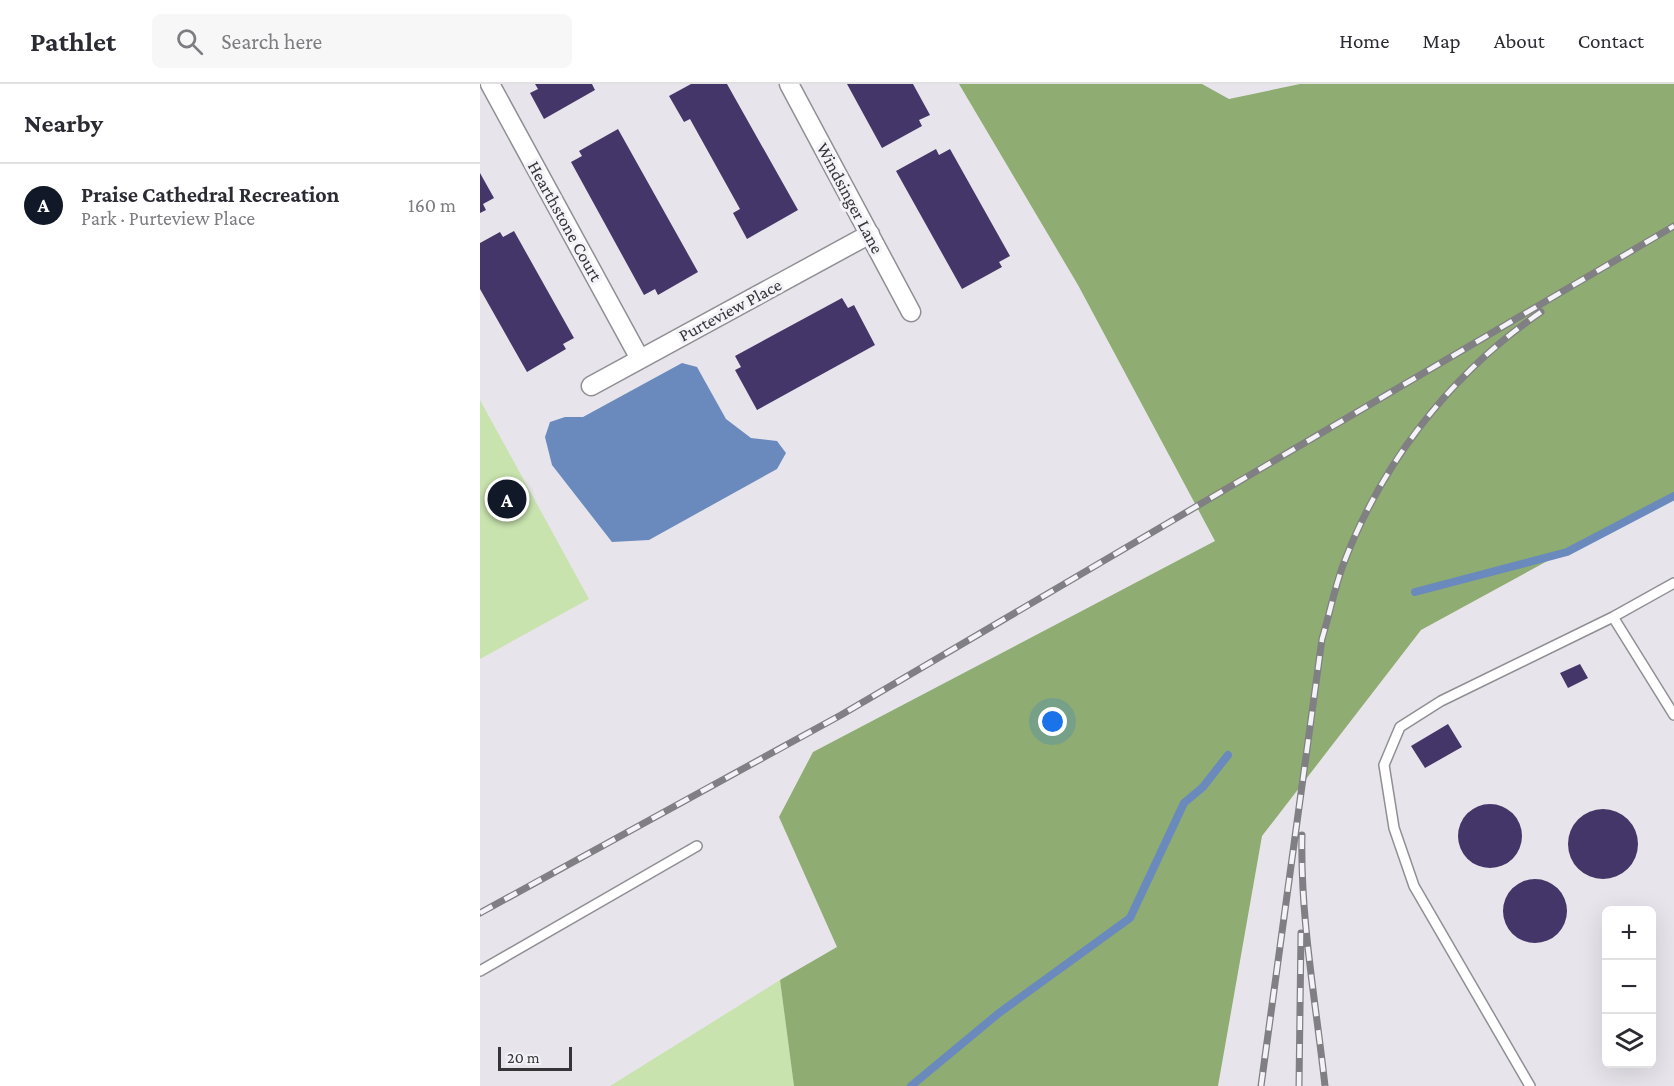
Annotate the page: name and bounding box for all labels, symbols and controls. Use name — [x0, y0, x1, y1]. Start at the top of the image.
search box — [152, 14, 572, 68]
icon: search — [173, 25, 206, 58]
text: Pathlet — [30, 26, 116, 57]
text: Search here — [221, 29, 322, 54]
text: Home — [1339, 29, 1389, 53]
text: Map — [1422, 29, 1461, 53]
text: About — [1494, 29, 1545, 53]
text: Contact — [1578, 29, 1644, 53]
text: Nearby — [24, 109, 103, 138]
street label: Windsinger Lane — [812, 139, 888, 257]
street label: Hearthstone Court — [524, 157, 607, 285]
text: Praise Cathedral Recreation — [81, 182, 339, 207]
text: A — [38, 194, 49, 216]
text: 160 m — [408, 194, 456, 216]
text: Park · Purteview Place — [81, 207, 255, 229]
street label: Purteview Place — [675, 274, 785, 345]
pin: A — [488, 476, 526, 522]
your location — [1038, 707, 1067, 736]
map controls — [1602, 906, 1656, 1068]
button: + — [1602, 906, 1656, 960]
button: − — [1602, 960, 1656, 1014]
button: layers — [1602, 1014, 1656, 1068]
scale bar — [498, 1044, 572, 1072]
text: 20 m — [507, 1049, 540, 1066]

